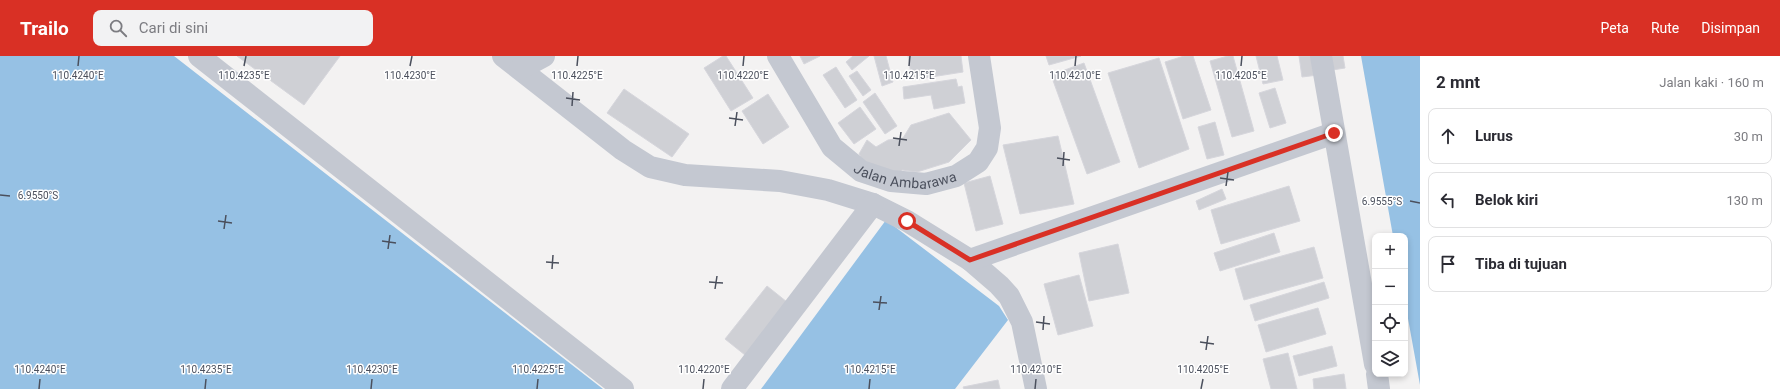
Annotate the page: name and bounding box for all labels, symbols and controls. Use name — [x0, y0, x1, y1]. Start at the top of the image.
search box — [93, 10, 373, 46]
text: Trailo — [20, 17, 69, 40]
icon: search — [107, 17, 129, 39]
text: Cari di sini — [139, 19, 208, 37]
text: Peta — [1601, 20, 1629, 36]
text: Rute — [1651, 20, 1679, 36]
text: Disimpan — [1701, 20, 1760, 36]
text: 110.4240°E — [52, 70, 104, 81]
text: 110.4235°E — [218, 70, 270, 81]
text: 110.4230°E — [384, 70, 436, 81]
text: 110.4225°E — [551, 70, 603, 81]
text: 110.4220°E — [717, 70, 769, 81]
text: 110.4215°E — [883, 70, 935, 81]
text: 110.4210°E — [1049, 70, 1101, 81]
text: 110.4205°E — [1215, 70, 1267, 81]
text: 2 mnt — [1436, 72, 1480, 92]
text: Jalan kaki · 160 m — [1659, 75, 1764, 90]
route end — [1325, 124, 1343, 142]
icon: ahead — [1437, 125, 1459, 147]
text: Lurus — [1475, 127, 1513, 145]
text: 30 m — [1734, 129, 1763, 144]
street label: Jalan Ambarawa — [851, 160, 958, 192]
icon: left — [1437, 189, 1459, 211]
text: 6.9550°S — [18, 190, 58, 201]
text: Belok kiri — [1475, 191, 1538, 209]
text: 130 m — [1726, 193, 1763, 208]
text: 6.9555°S — [1362, 196, 1402, 207]
route start — [898, 212, 916, 230]
map controls — [1372, 233, 1408, 377]
button: + — [1372, 233, 1408, 269]
icon: arrive — [1437, 253, 1459, 275]
text: Tiba di tujuan — [1475, 255, 1567, 273]
button: − — [1372, 269, 1408, 305]
button: locate — [1372, 305, 1408, 341]
button: layers — [1372, 341, 1408, 377]
text: 110.4240°E — [14, 364, 66, 375]
text: 110.4235°E — [180, 364, 232, 375]
text: 110.4230°E — [346, 364, 398, 375]
text: 110.4225°E — [512, 364, 564, 375]
text: 110.4220°E — [678, 364, 730, 375]
text: 110.4215°E — [844, 364, 896, 375]
text: 110.4210°E — [1010, 364, 1062, 375]
text: 110.4205°E — [1177, 364, 1229, 375]

